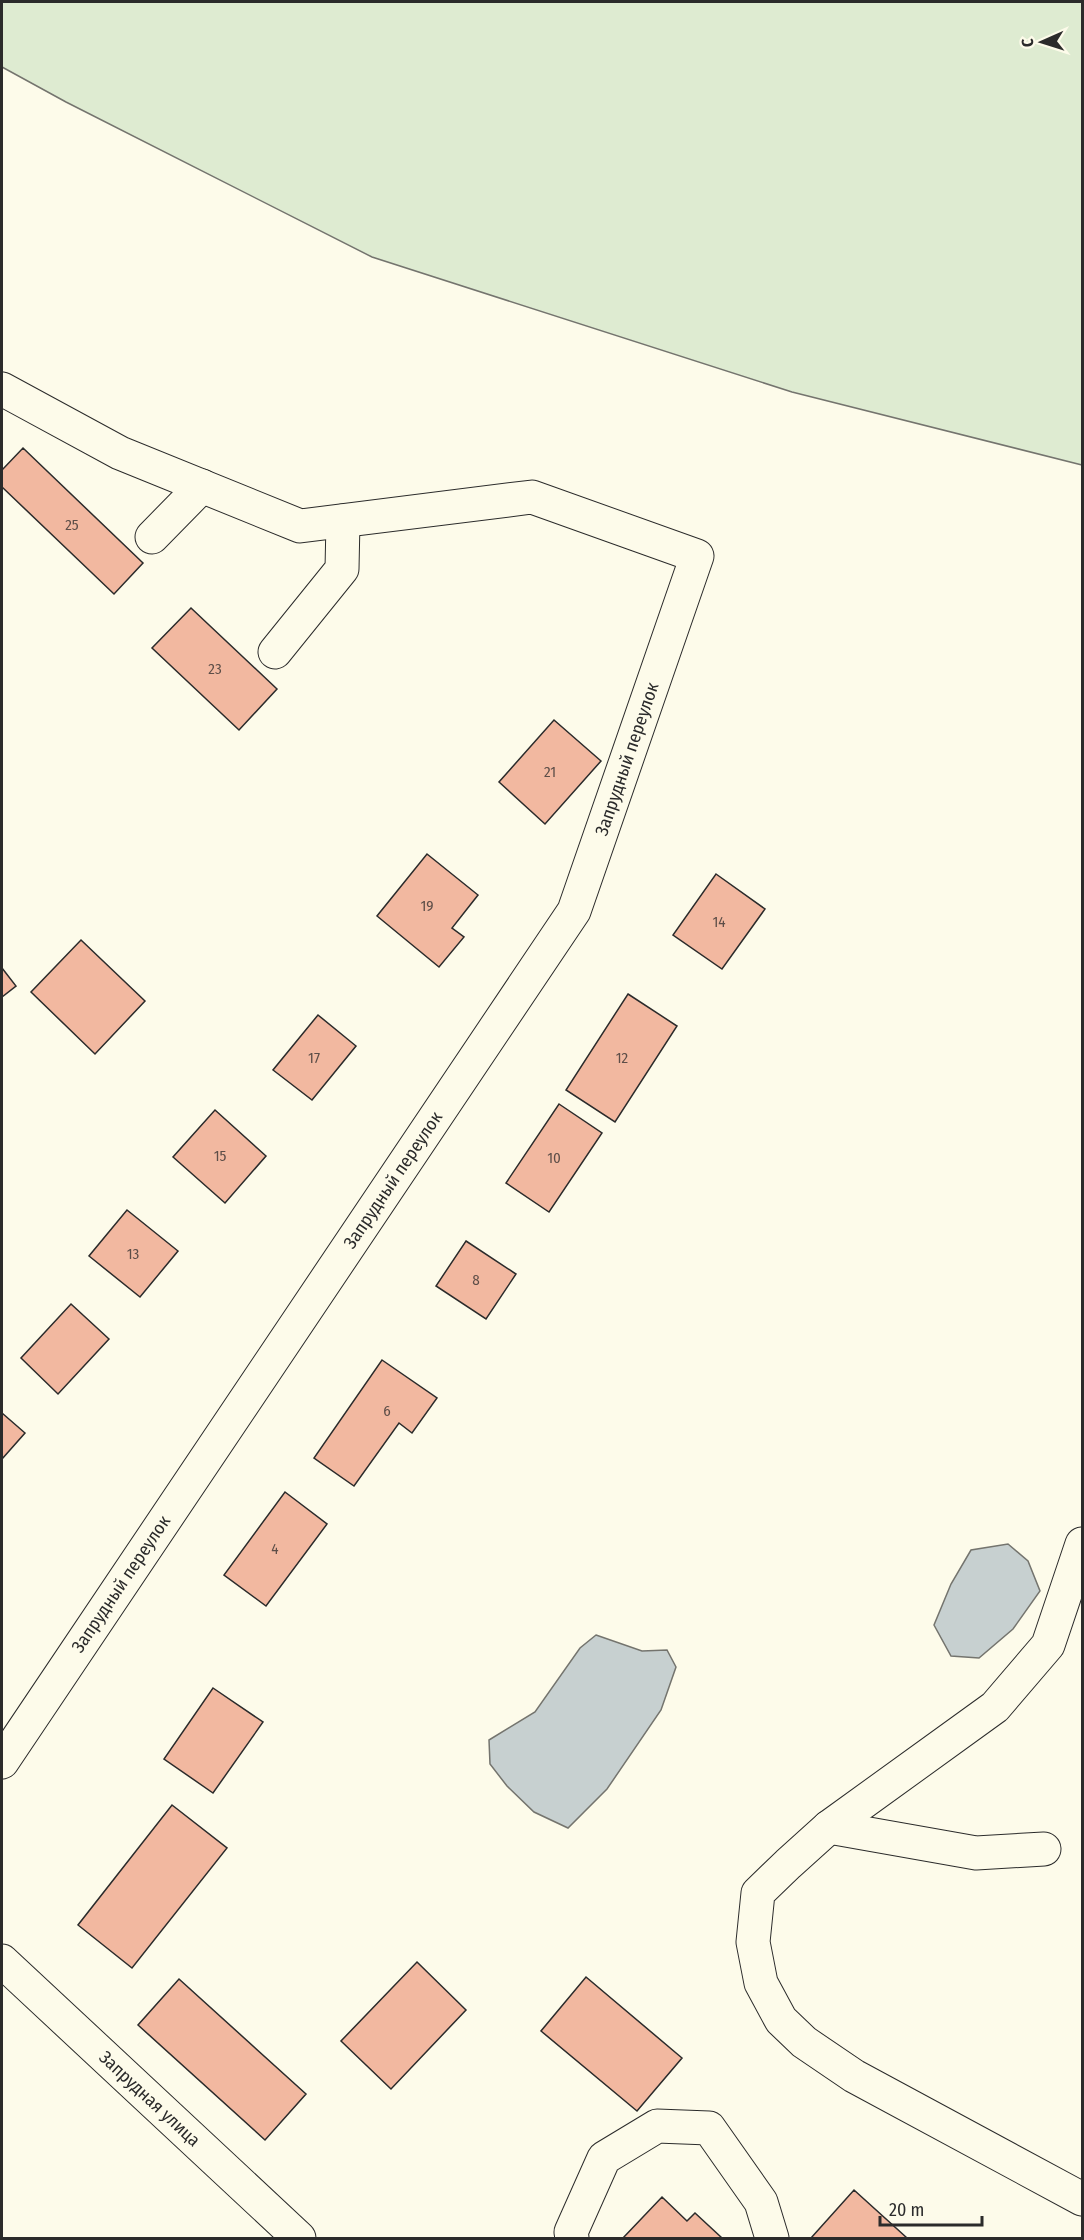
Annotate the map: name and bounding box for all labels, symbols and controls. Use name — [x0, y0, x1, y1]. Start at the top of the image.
north arrow — [1012, 12, 1072, 72]
text: С — [1018, 37, 1037, 47]
house number: 25 — [65, 516, 79, 534]
house number: 23 — [208, 660, 222, 678]
street label: Запрудный переулок — [590, 679, 664, 839]
house number: 21 — [544, 763, 556, 781]
house number: 19 — [420, 897, 434, 915]
house number: 14 — [712, 913, 726, 931]
house number: 17 — [308, 1049, 320, 1067]
house number: 12 — [616, 1049, 629, 1067]
street label: Запрудный переулок — [339, 1107, 447, 1253]
house number: 15 — [214, 1147, 226, 1165]
house number: 10 — [547, 1149, 561, 1167]
house number: 13 — [127, 1245, 140, 1263]
house number: 8 — [472, 1271, 480, 1289]
house number: 6 — [383, 1402, 391, 1420]
street label: Запрудный переулок — [67, 1511, 175, 1657]
house number: 4 — [271, 1540, 279, 1558]
street label: Запрудная улица — [95, 2046, 205, 2151]
scale bar — [880, 2189, 982, 2227]
text: 20 m — [889, 2199, 924, 2221]

